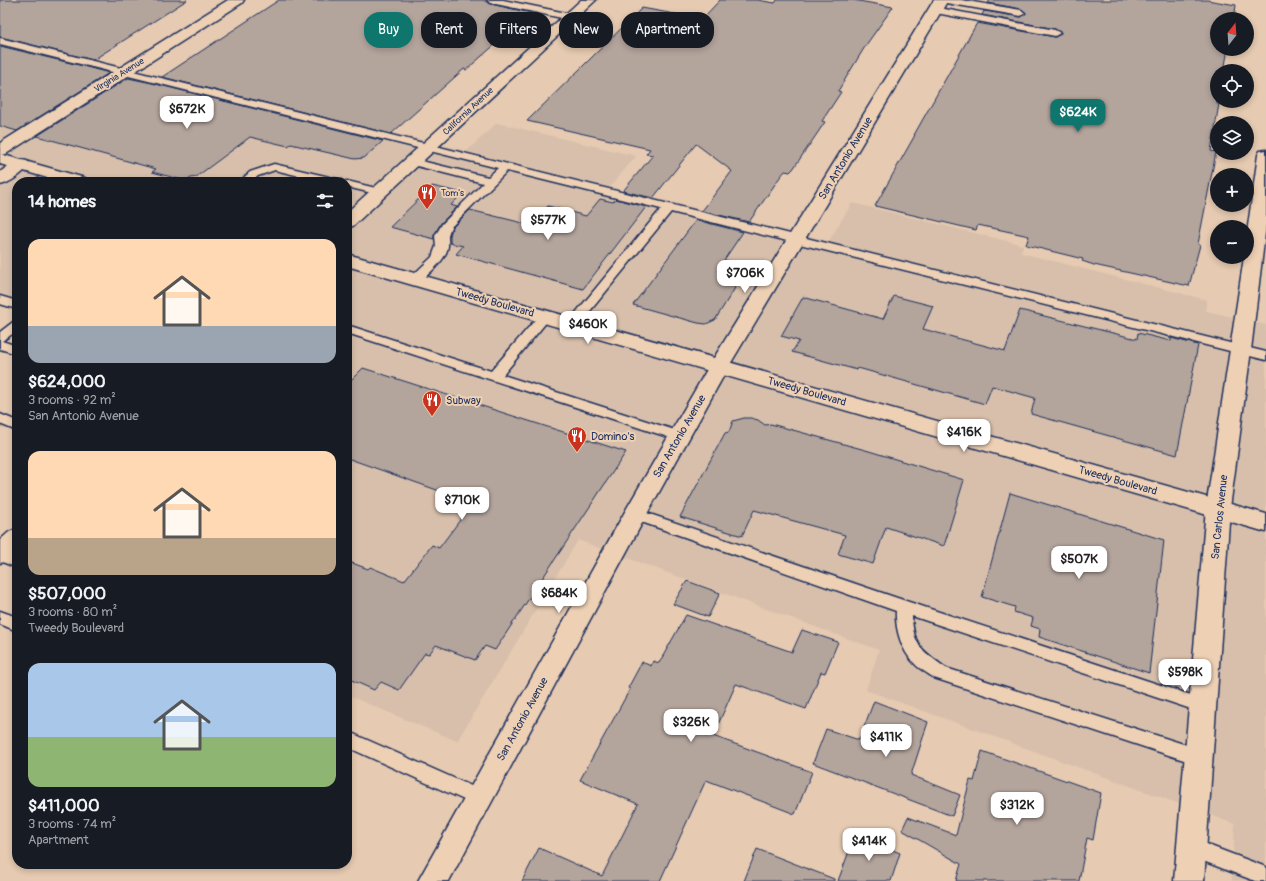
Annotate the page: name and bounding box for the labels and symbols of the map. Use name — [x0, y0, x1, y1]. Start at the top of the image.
north arrow — [1210, 12, 1254, 56]
street label: Virginia Avenue — [92, 55, 147, 95]
street label: California Avenue — [441, 85, 496, 138]
pin: $672K — [159, 96, 215, 130]
pin: $624K — [1050, 99, 1106, 133]
street label: San Antonio Avenue — [816, 114, 875, 202]
restaurant icon: Tom's — [416, 182, 438, 210]
place label: Tom's — [441, 188, 464, 199]
pin: $577K — [520, 207, 576, 241]
pin: $706K — [717, 260, 773, 294]
street label: Tweedy Boulevard — [454, 285, 536, 320]
pin: $460K — [560, 311, 616, 345]
street label: Tweedy Boulevard — [766, 374, 848, 409]
restaurant icon: Subway — [421, 389, 443, 417]
street label: San Antonio Avenue — [650, 392, 709, 480]
place label: Subway — [446, 394, 481, 407]
pin: $416K — [936, 419, 992, 453]
restaurant icon: Domino's — [566, 425, 588, 453]
place label: Domino's — [591, 430, 635, 443]
street label: Tweedy Boulevard — [1077, 463, 1159, 498]
street label: San Carlos Avenue — [1209, 473, 1230, 560]
pin: $710K — [434, 487, 490, 521]
pin: $507K — [1051, 546, 1107, 580]
pin: $684K — [531, 580, 587, 614]
pin: $598K — [1157, 659, 1213, 693]
street label: San Antonio Avenue — [494, 675, 551, 763]
pin: $326K — [663, 709, 719, 743]
pin: $411K — [858, 724, 914, 758]
pin: $312K — [989, 792, 1045, 826]
pin: $414K — [841, 828, 897, 862]

